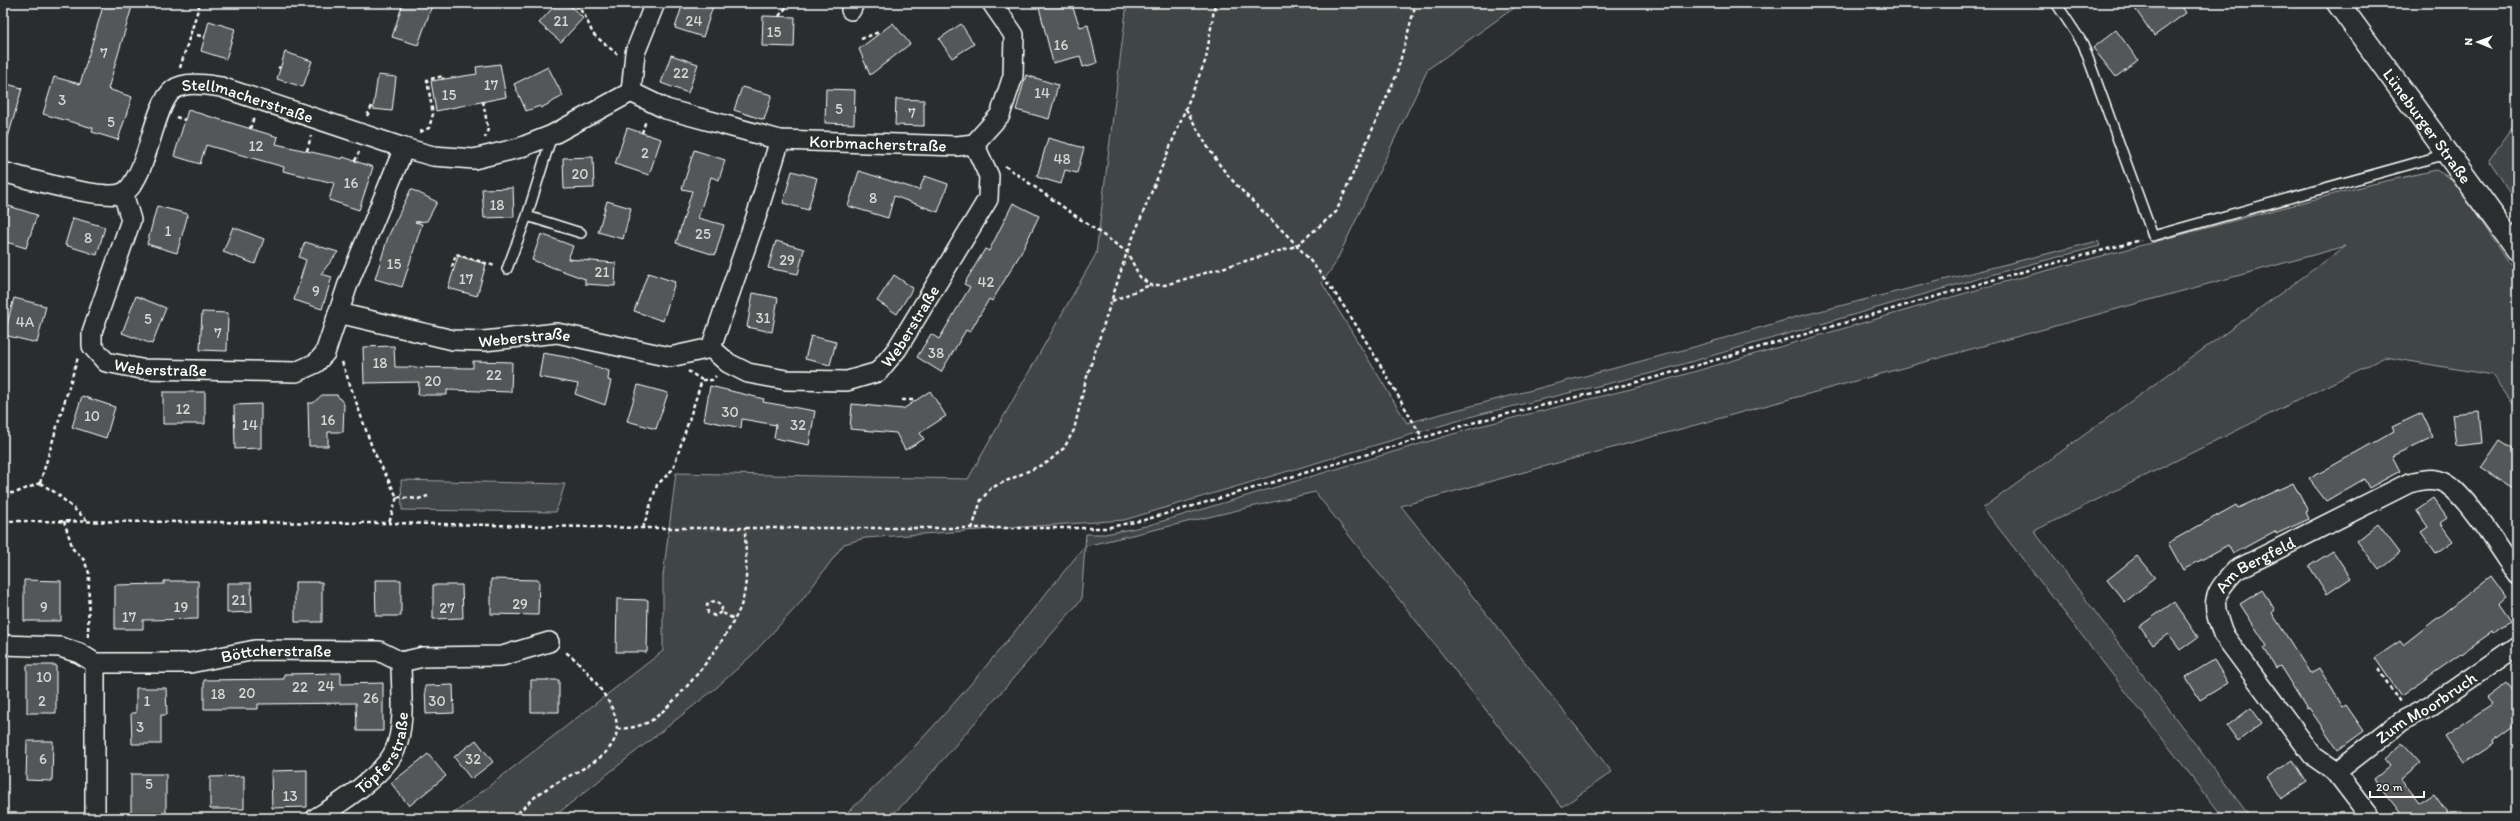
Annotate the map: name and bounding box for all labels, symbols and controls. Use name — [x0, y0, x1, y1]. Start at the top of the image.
house number: 21 — [554, 12, 568, 30]
house number: 24 — [686, 12, 702, 30]
north arrow — [2458, 22, 2498, 62]
house number: 15 — [767, 23, 782, 41]
house number: 16 — [1054, 36, 1069, 54]
text: N — [2462, 38, 2475, 46]
house number: 7 — [100, 44, 108, 62]
house number: 22 — [673, 64, 689, 82]
street label: Lüneburger Straße — [2379, 64, 2476, 187]
street label: Stellmacherstraße — [180, 74, 316, 127]
house number: 17 — [484, 76, 499, 94]
house number: 14 — [1034, 84, 1050, 102]
house number: 15 — [442, 86, 457, 104]
house number: 3 — [58, 91, 66, 109]
house number: 5 — [835, 100, 843, 118]
house number: 7 — [908, 104, 916, 122]
house number: 5 — [107, 113, 115, 131]
street label: Korbmacherstraße — [809, 131, 947, 156]
house number: 12 — [249, 137, 264, 155]
house number: 2 — [641, 144, 649, 162]
house number: 48 — [1053, 150, 1071, 168]
house number: 20 — [571, 165, 589, 183]
house number: 16 — [344, 174, 359, 192]
house number: 8 — [869, 189, 877, 207]
house number: 18 — [489, 196, 505, 214]
house number: 1 — [165, 222, 172, 240]
house number: 25 — [695, 225, 711, 243]
house number: 8 — [84, 229, 92, 247]
house number: 29 — [779, 251, 795, 269]
house number: 15 — [387, 255, 402, 273]
house number: 21 — [595, 263, 609, 281]
house number: 17 — [459, 270, 474, 288]
house number: 42 — [978, 273, 995, 291]
house number: 9 — [312, 282, 320, 300]
street label: Weberstraße — [876, 282, 943, 371]
house number: 31 — [755, 309, 771, 327]
house number: 5 — [144, 310, 152, 328]
house number: 4A — [16, 313, 35, 331]
street label: Weberstraße — [477, 322, 573, 352]
house number: 7 — [214, 324, 222, 342]
house number: 38 — [928, 344, 944, 362]
street label: Weberstraße — [112, 354, 207, 380]
house number: 18 — [372, 354, 388, 372]
house number: 22 — [486, 366, 502, 384]
house number: 20 — [424, 372, 442, 390]
house number: 12 — [176, 400, 191, 418]
house number: 30 — [721, 403, 739, 421]
house number: 10 — [84, 407, 100, 425]
house number: 16 — [321, 411, 336, 429]
house number: 14 — [242, 416, 258, 434]
house number: 32 — [790, 416, 806, 434]
street label: Am Bergfeld — [2211, 532, 2299, 597]
house number: 21 — [232, 591, 246, 609]
house number: 29 — [512, 595, 528, 613]
house number: 9 — [40, 598, 48, 616]
house number: 19 — [174, 598, 189, 616]
house number: 27 — [439, 599, 455, 617]
house number: 17 — [122, 608, 137, 626]
street label: Böttcherstraße — [219, 640, 331, 667]
street label: Zum Moorbruch — [2372, 667, 2480, 748]
house number: 10 — [36, 668, 52, 686]
house number: 24 — [318, 677, 334, 695]
house number: 22 — [292, 678, 308, 696]
house number: 20 — [238, 684, 256, 702]
house number: 18 — [210, 685, 226, 703]
house number: 26 — [363, 689, 379, 707]
house number: 2 — [38, 692, 46, 710]
house number: 1 — [144, 692, 151, 710]
house number: 30 — [428, 692, 446, 710]
street label: Töpferstraße — [351, 711, 412, 798]
house number: 3 — [136, 718, 144, 736]
house number: 6 — [39, 750, 47, 768]
house number: 32 — [465, 750, 481, 768]
scale bar — [2370, 773, 2424, 799]
house number: 5 — [145, 775, 153, 793]
text: 20 m — [2376, 780, 2403, 794]
house number: 13 — [282, 787, 298, 805]

